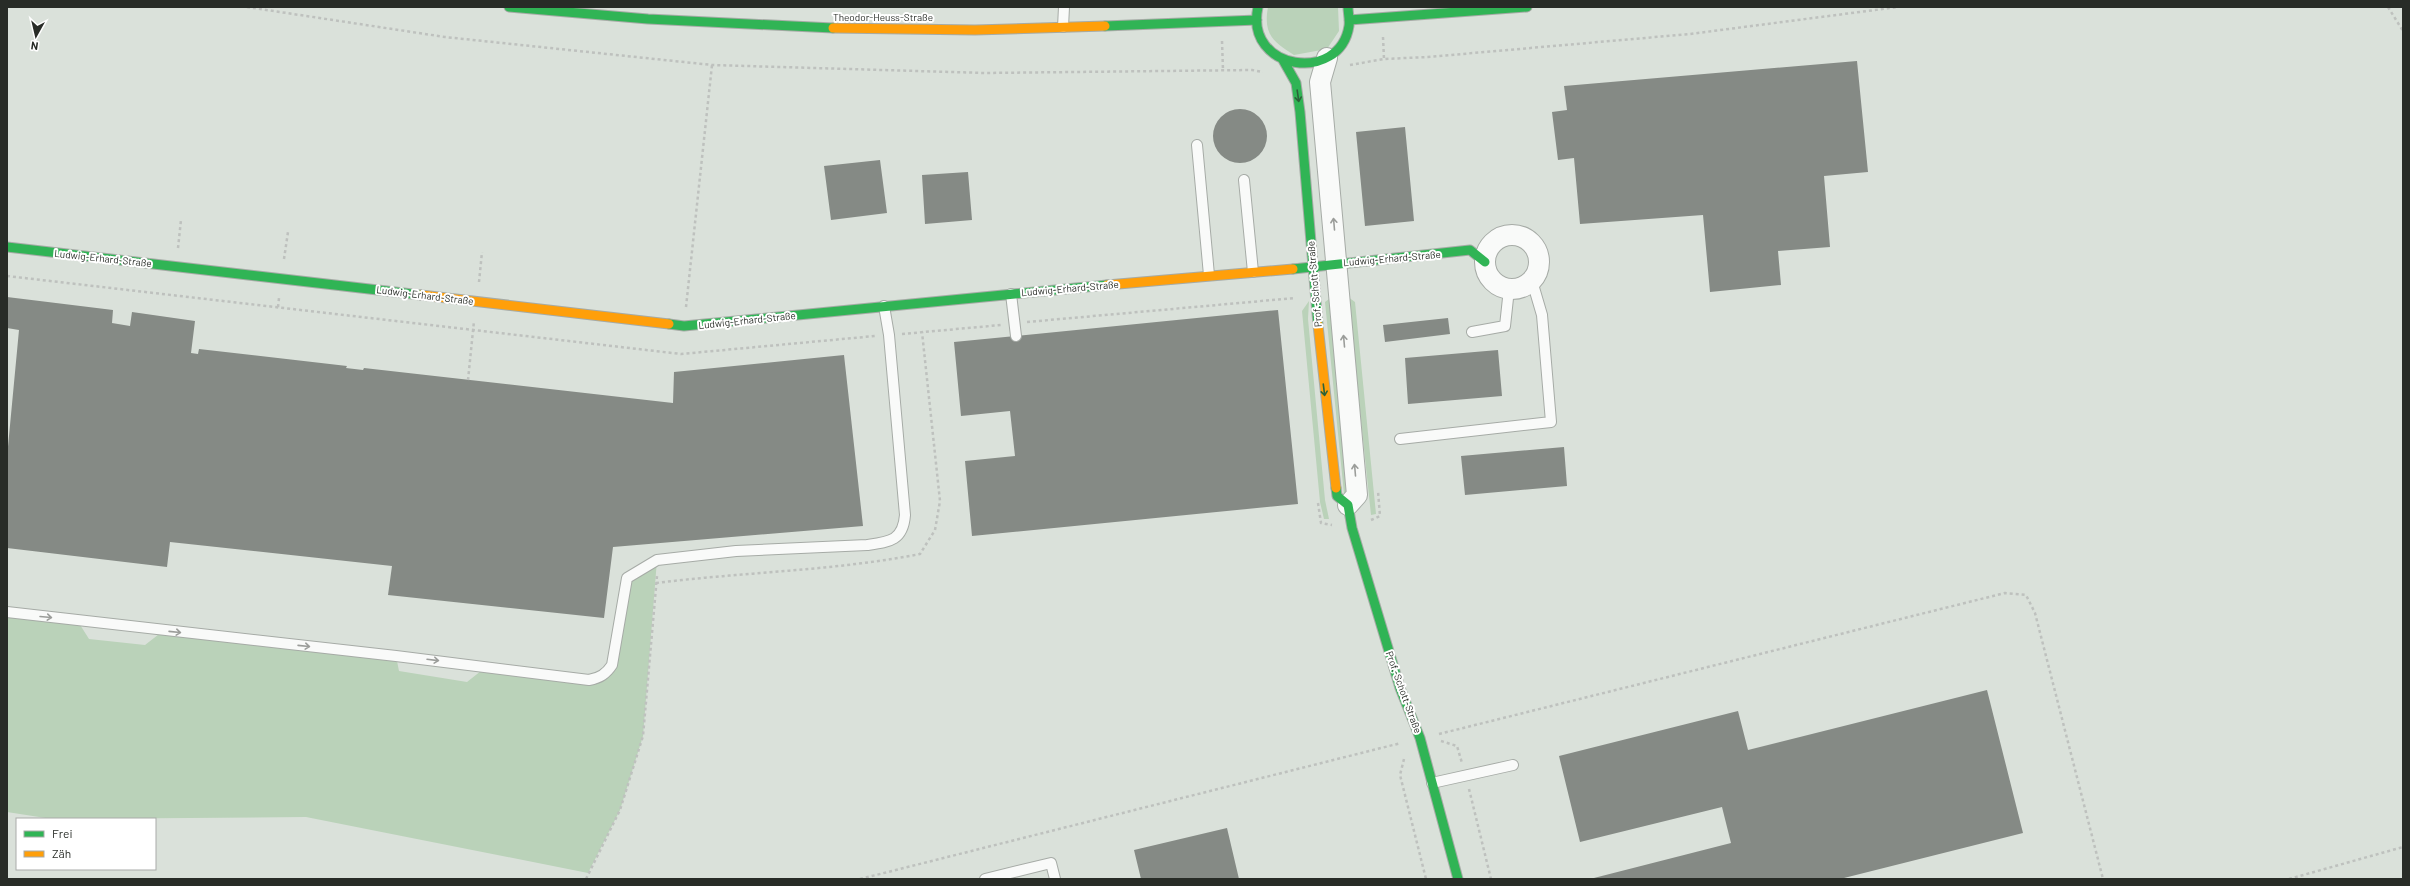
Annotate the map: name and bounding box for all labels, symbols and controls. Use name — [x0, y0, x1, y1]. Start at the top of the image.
street label: Theodor-Heuss-Straße — [833, 11, 933, 23]
north arrow — [16, 16, 56, 56]
text: N — [30, 39, 39, 53]
one-way arrow — [1294, 89, 1302, 102]
one-way arrow — [1330, 218, 1337, 231]
street label: Prof.-Schott-Straße — [1304, 240, 1324, 328]
street label: Ludwig-Erhard-Straße — [54, 247, 152, 269]
street label: Ludwig-Erhard-Straße — [1343, 248, 1441, 268]
street label: Ludwig-Erhard-Straße — [1021, 278, 1119, 298]
street label: Ludwig-Erhard-Straße — [376, 283, 474, 307]
street label: Ludwig-Erhard-Straße — [698, 309, 796, 331]
one-way arrow — [1340, 335, 1348, 348]
one-way arrow — [1320, 383, 1328, 396]
one-way arrow — [1352, 464, 1359, 477]
one-way arrow — [39, 614, 52, 621]
one-way arrow — [168, 629, 181, 636]
one-way arrow — [297, 642, 310, 650]
street label: Prof.-Schott-Straße — [1384, 649, 1424, 735]
one-way arrow — [426, 657, 439, 664]
legend — [16, 818, 156, 870]
text: Frei — [52, 826, 72, 840]
text: Zäh — [52, 846, 71, 860]

